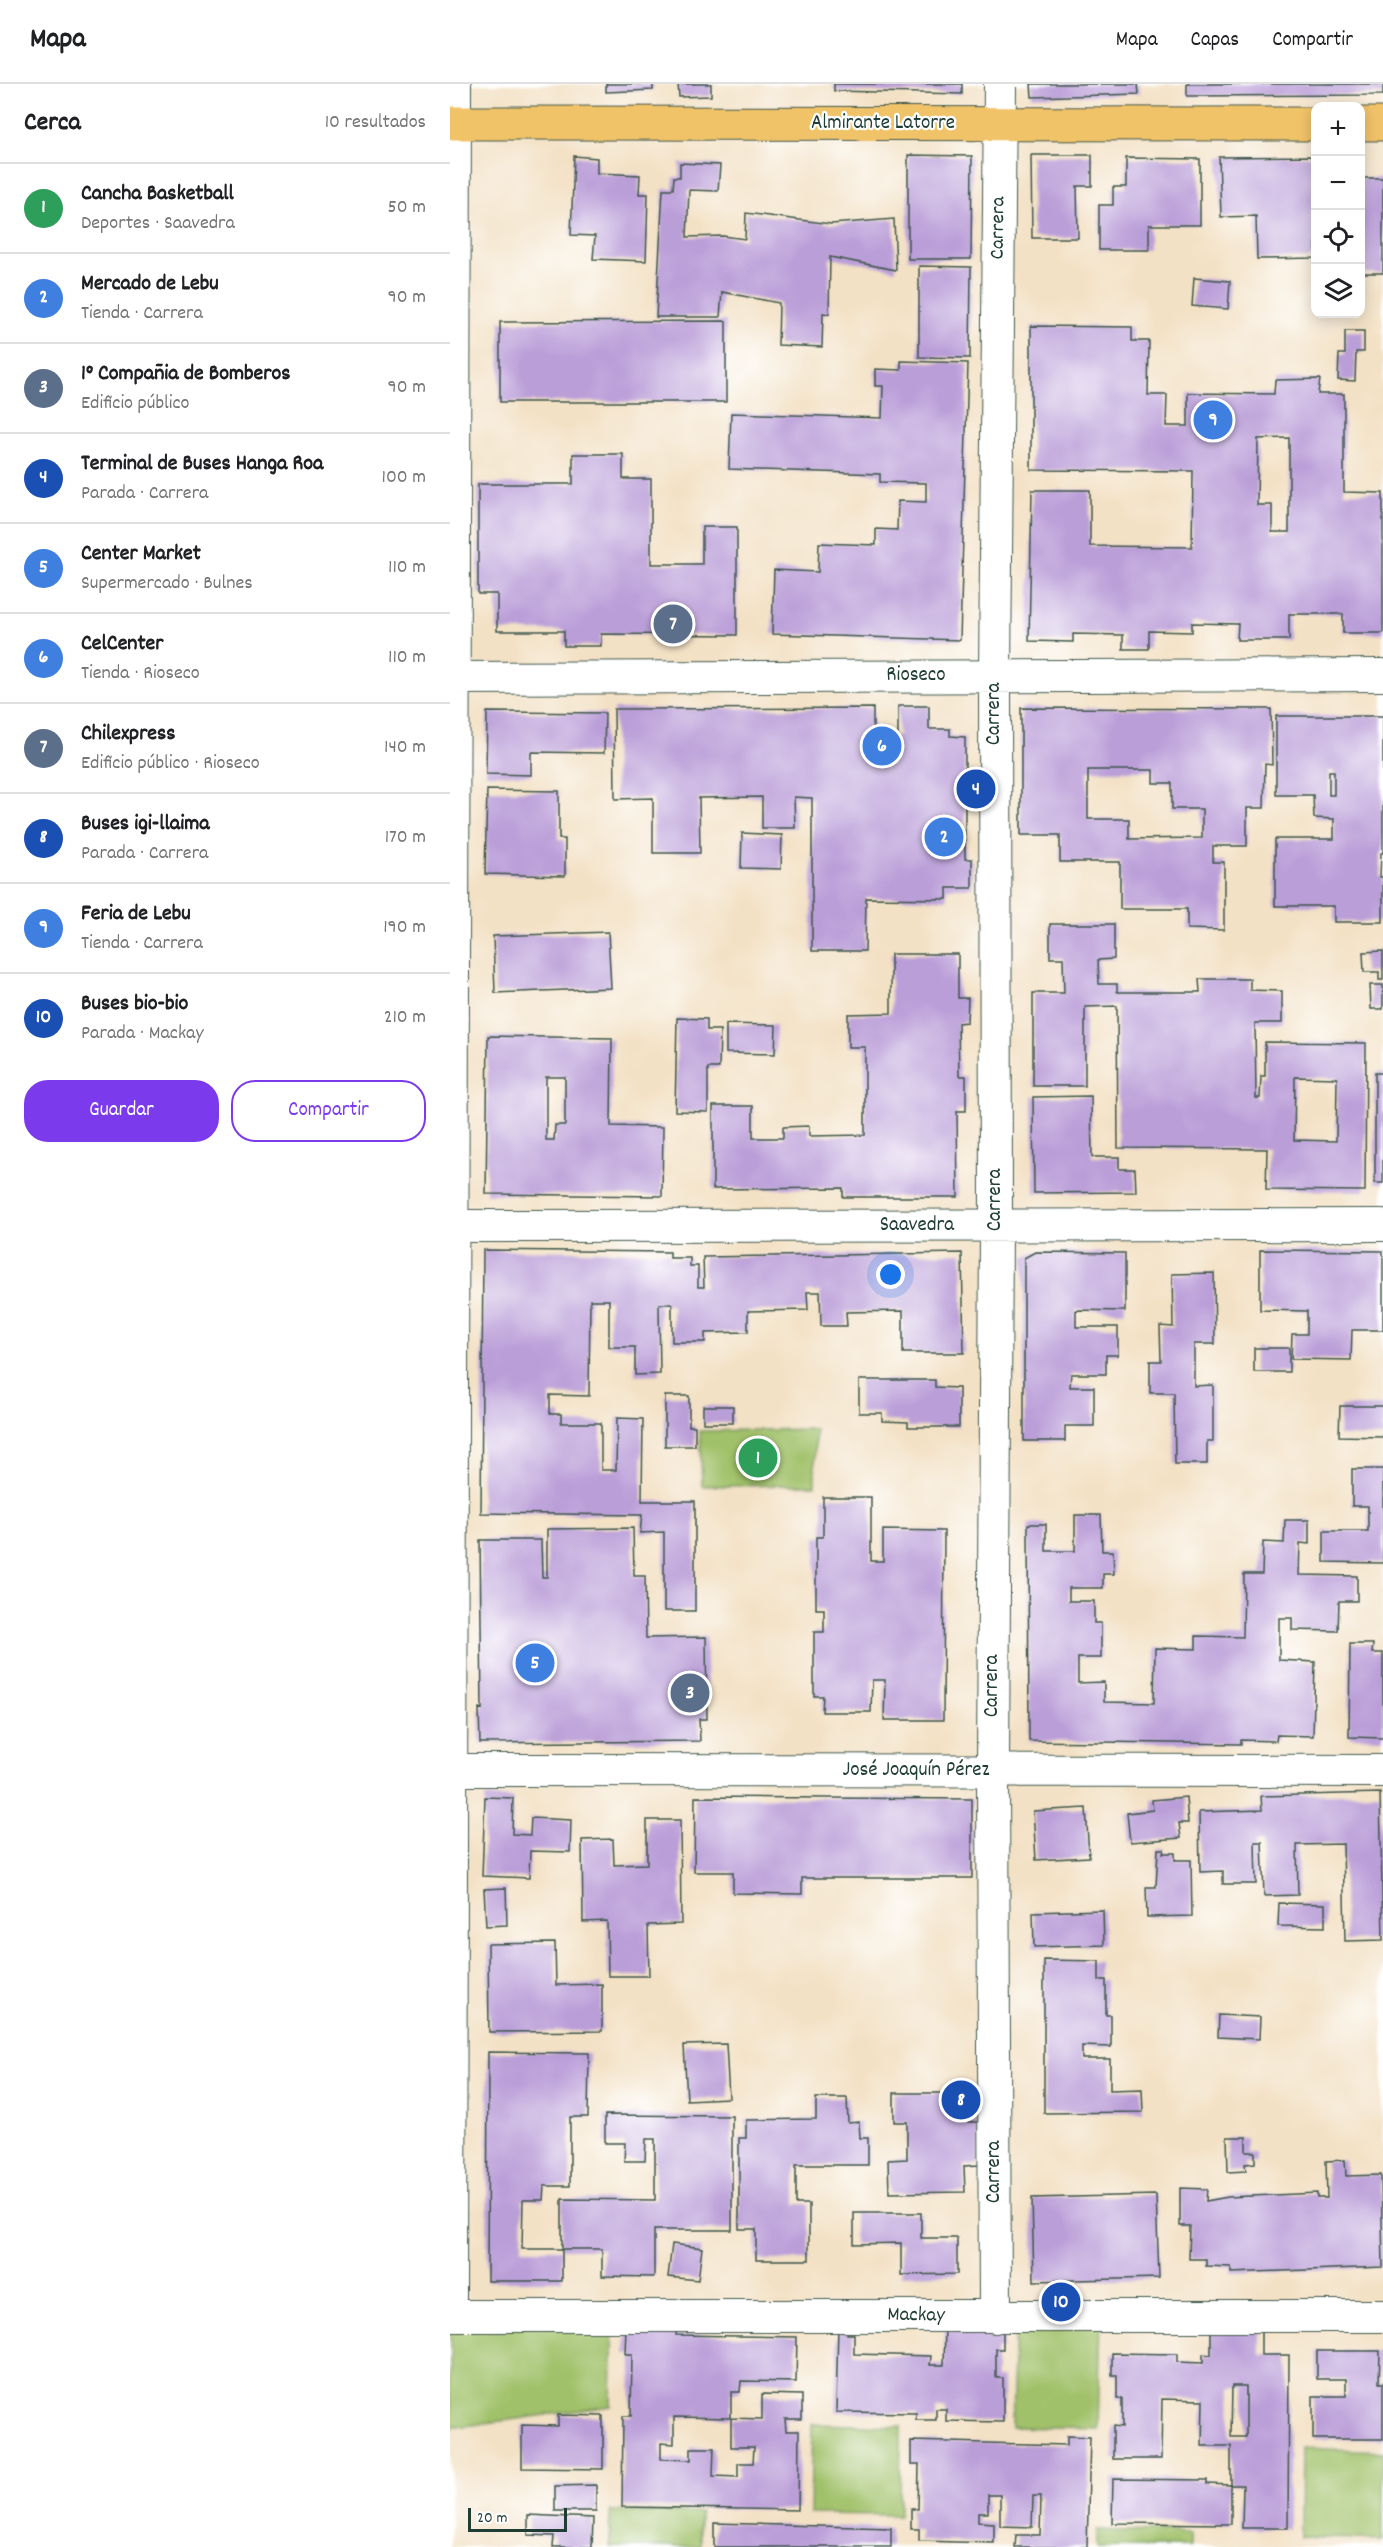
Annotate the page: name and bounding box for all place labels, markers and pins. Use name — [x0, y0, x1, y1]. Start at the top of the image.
pin: 9 — [1194, 398, 1233, 442]
pin: 7 — [654, 602, 692, 646]
pin: 6 — [862, 724, 902, 768]
pin: 4 — [956, 766, 996, 812]
pin: 2 — [924, 814, 964, 860]
pin: 1 — [738, 1436, 778, 1480]
pin: 5 — [516, 1640, 554, 1686]
pin: 3 — [670, 1670, 710, 1716]
pin: 8 — [942, 2078, 980, 2122]
pin: 10 — [1042, 2280, 1080, 2324]

